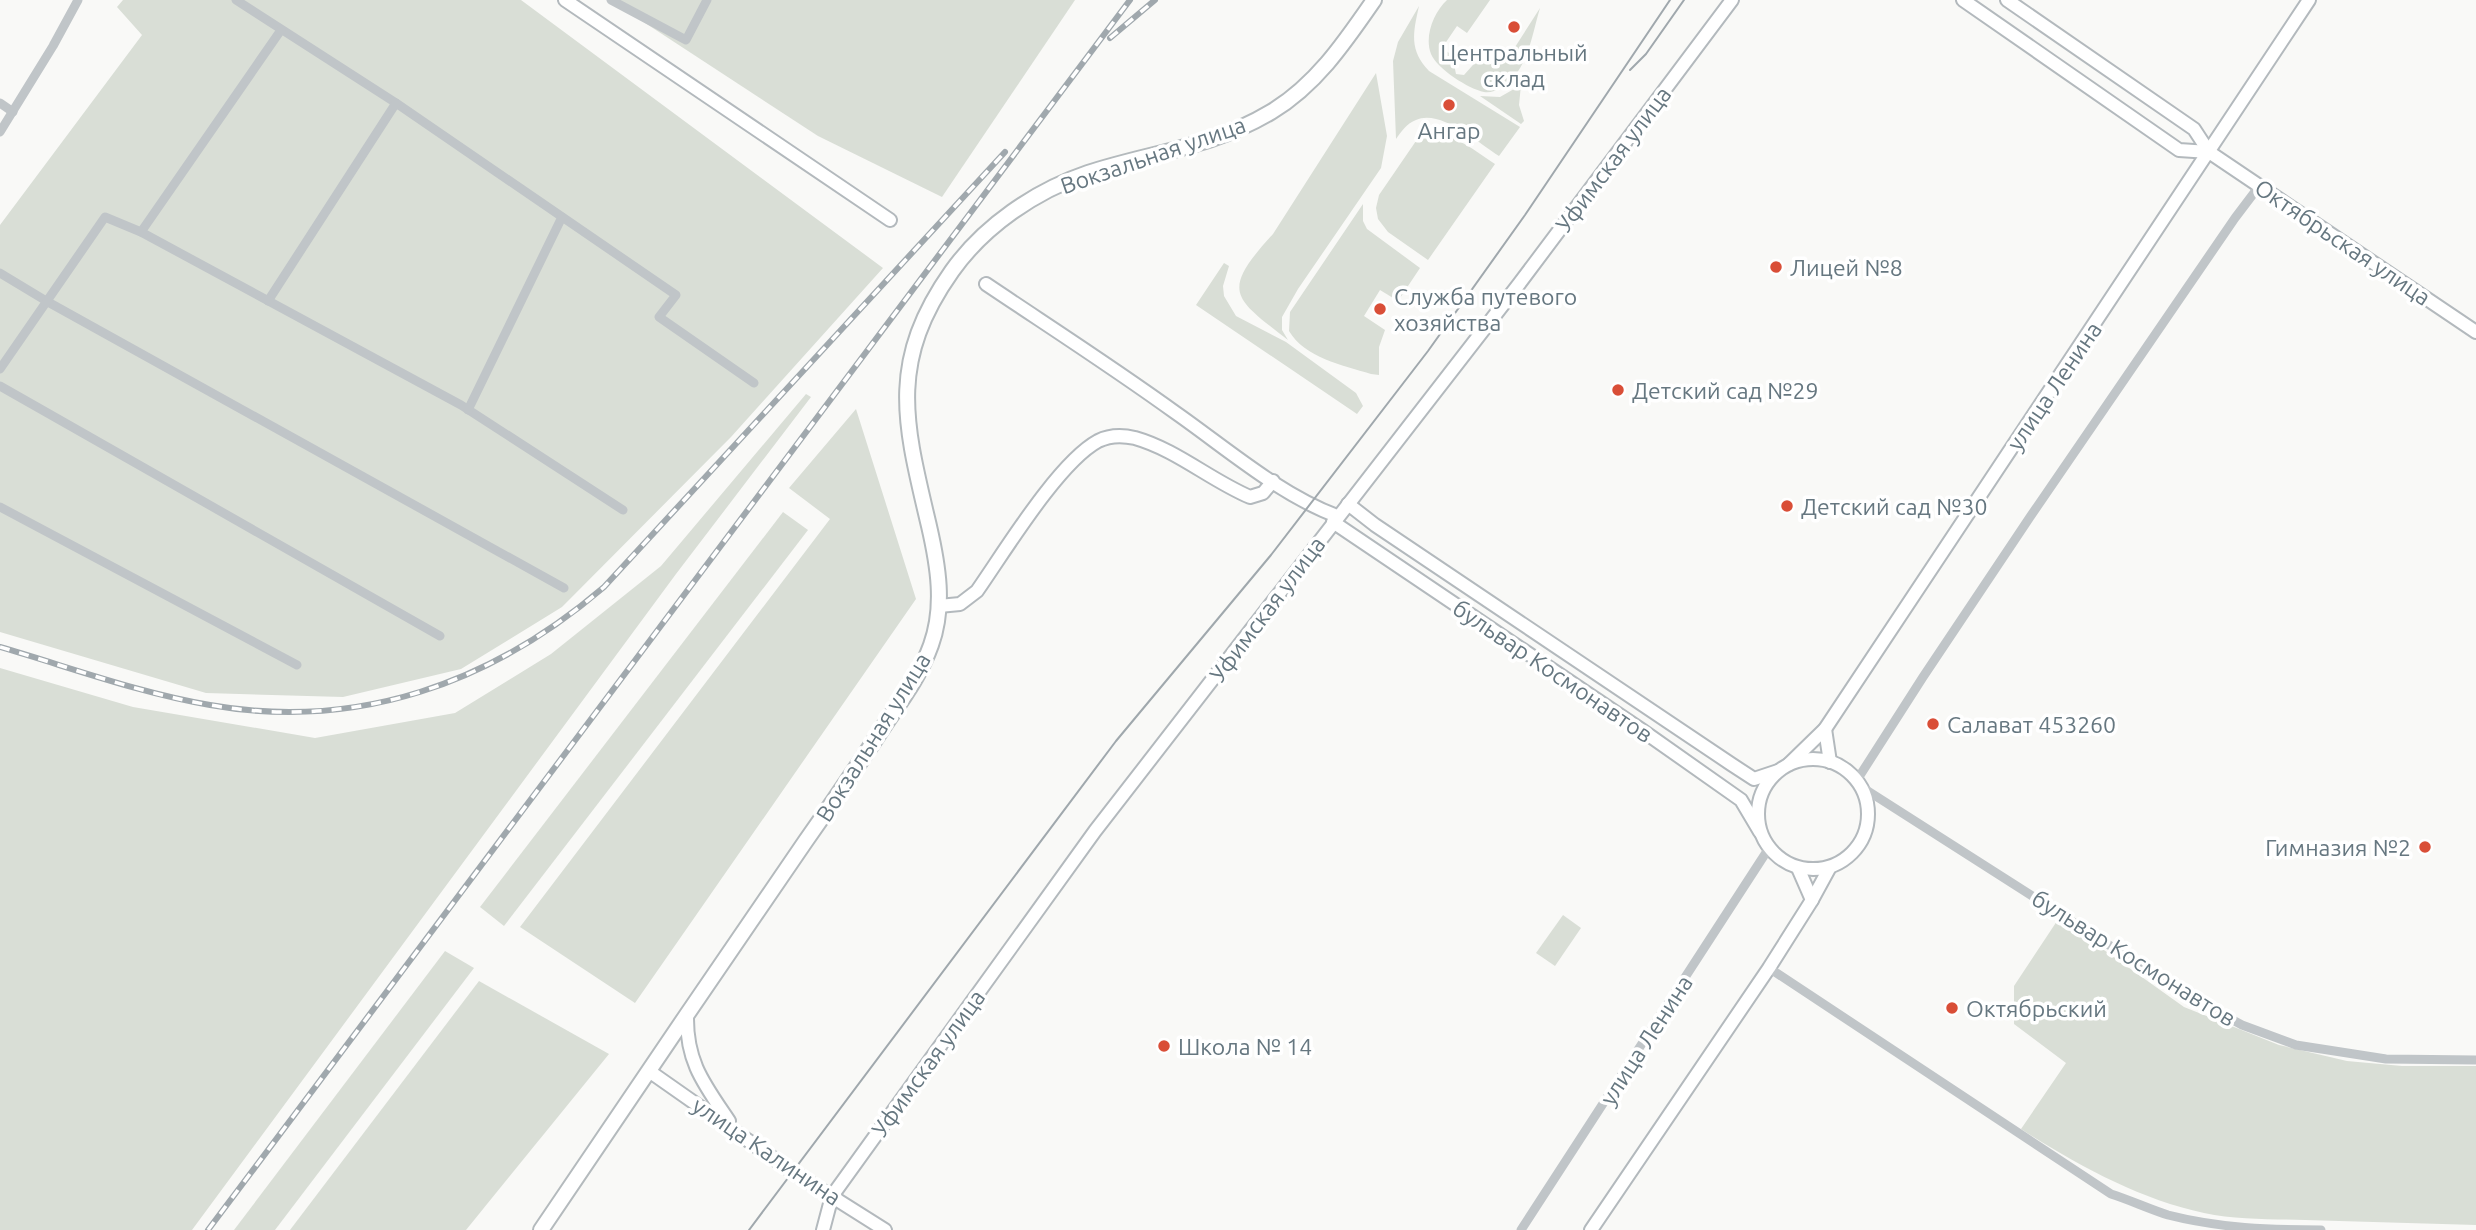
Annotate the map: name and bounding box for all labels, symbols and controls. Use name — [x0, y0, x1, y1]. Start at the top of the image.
marker: Центральный склад — [1506, 19, 1522, 35]
place label: Центральный склад — [1440, 40, 1588, 91]
street label: Уфимская улица — [1550, 82, 1676, 236]
marker: Ангар — [1441, 97, 1457, 113]
street label: Вокзальная улица — [1057, 112, 1249, 198]
place label: Ангар — [1418, 118, 1480, 143]
street label: Октябрьская улица — [2251, 174, 2435, 310]
place label: Лицей №8 — [1790, 255, 1903, 280]
marker: Лицей №8 — [1768, 259, 1784, 275]
place label: Служба путевого хозяйства — [1394, 284, 1577, 335]
marker: Служба путевого хозяйства — [1372, 301, 1388, 317]
street label: улица Ленина — [2002, 317, 2106, 455]
place label: Детский сад №29 — [1632, 378, 1818, 403]
marker: Детский сад №29 — [1610, 382, 1626, 398]
place label: Детский сад №30 — [1801, 494, 1987, 519]
marker: Детский сад №30 — [1779, 498, 1795, 514]
street label: Уфимская улица — [1204, 532, 1330, 686]
street label: бульвар Космонавтов — [1449, 595, 1657, 747]
street label: Вокзальная улица — [811, 648, 935, 826]
place label: Салават 453260 — [1947, 712, 2116, 737]
marker: Салават 453260 — [1925, 716, 1941, 732]
place label: Гимназия №2 — [2265, 835, 2411, 860]
marker: Гимназия №2 — [2417, 839, 2433, 855]
street label: бульвар Космонавтов — [2028, 885, 2240, 1031]
street label: улица Ленина — [1595, 971, 1697, 1109]
street label: Уфимская улица — [866, 985, 990, 1141]
place label: Октябрьский — [1966, 996, 2107, 1021]
marker: Октябрьский — [1944, 1000, 1960, 1016]
place label: Школа № 14 — [1178, 1034, 1312, 1059]
marker: Школа № 14 — [1156, 1038, 1172, 1054]
street label: улица Калинина — [688, 1092, 846, 1210]

